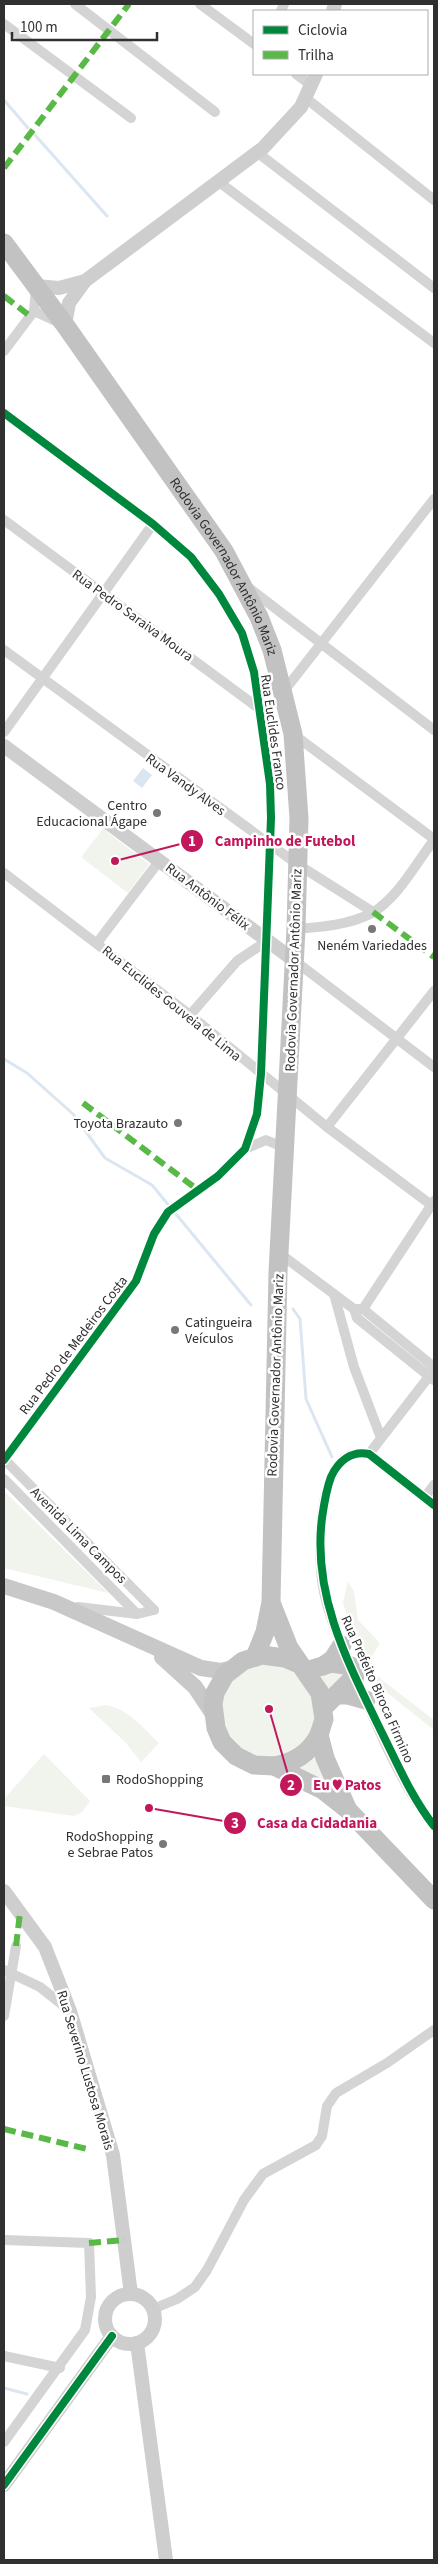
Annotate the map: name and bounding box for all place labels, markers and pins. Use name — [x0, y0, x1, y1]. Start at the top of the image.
place label: Centro Educacional Ágape — [36, 796, 147, 832]
marker: Centro Educacional Ágape — [151, 807, 163, 819]
callout: Campinho de Futebol — [180, 826, 365, 856]
marker: Neném Variedades — [366, 923, 378, 935]
place label: Neném Variedades — [317, 936, 427, 956]
place label: Toyota Brazauto — [74, 1114, 168, 1134]
marker: Toyota Brazauto — [172, 1117, 184, 1129]
place label: Catingueira Veículos — [185, 1313, 252, 1349]
marker: Catingueira Veículos — [169, 1324, 181, 1336]
place label: RodoShopping — [116, 1770, 203, 1790]
callout: Eu ♥ Patos — [278, 1770, 392, 1800]
marker: RodoShopping — [100, 1773, 112, 1785]
callout: Casa da Cidadania — [222, 1808, 387, 1838]
place label: RodoShopping e Sebrae Patos — [66, 1827, 153, 1863]
marker: RodoShopping e Sebrae Patos — [157, 1838, 169, 1850]

